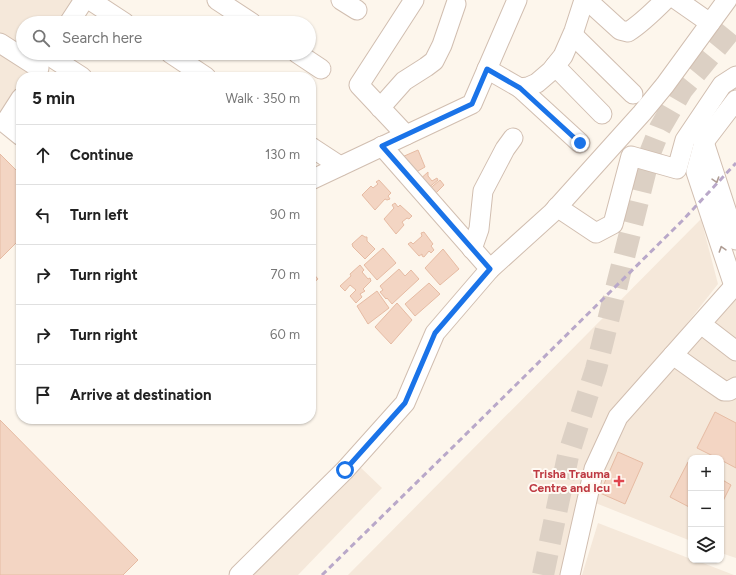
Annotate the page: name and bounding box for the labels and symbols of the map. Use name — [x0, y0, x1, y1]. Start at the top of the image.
route end — [571, 134, 589, 152]
one-way arrow — [711, 176, 720, 183]
one-way arrow — [718, 245, 727, 252]
route start — [336, 461, 354, 479]
place label: Trisha Trauma Centre and Icu — [529, 467, 610, 495]
marker: Trisha Trauma Centre and Icu — [613, 475, 625, 487]

